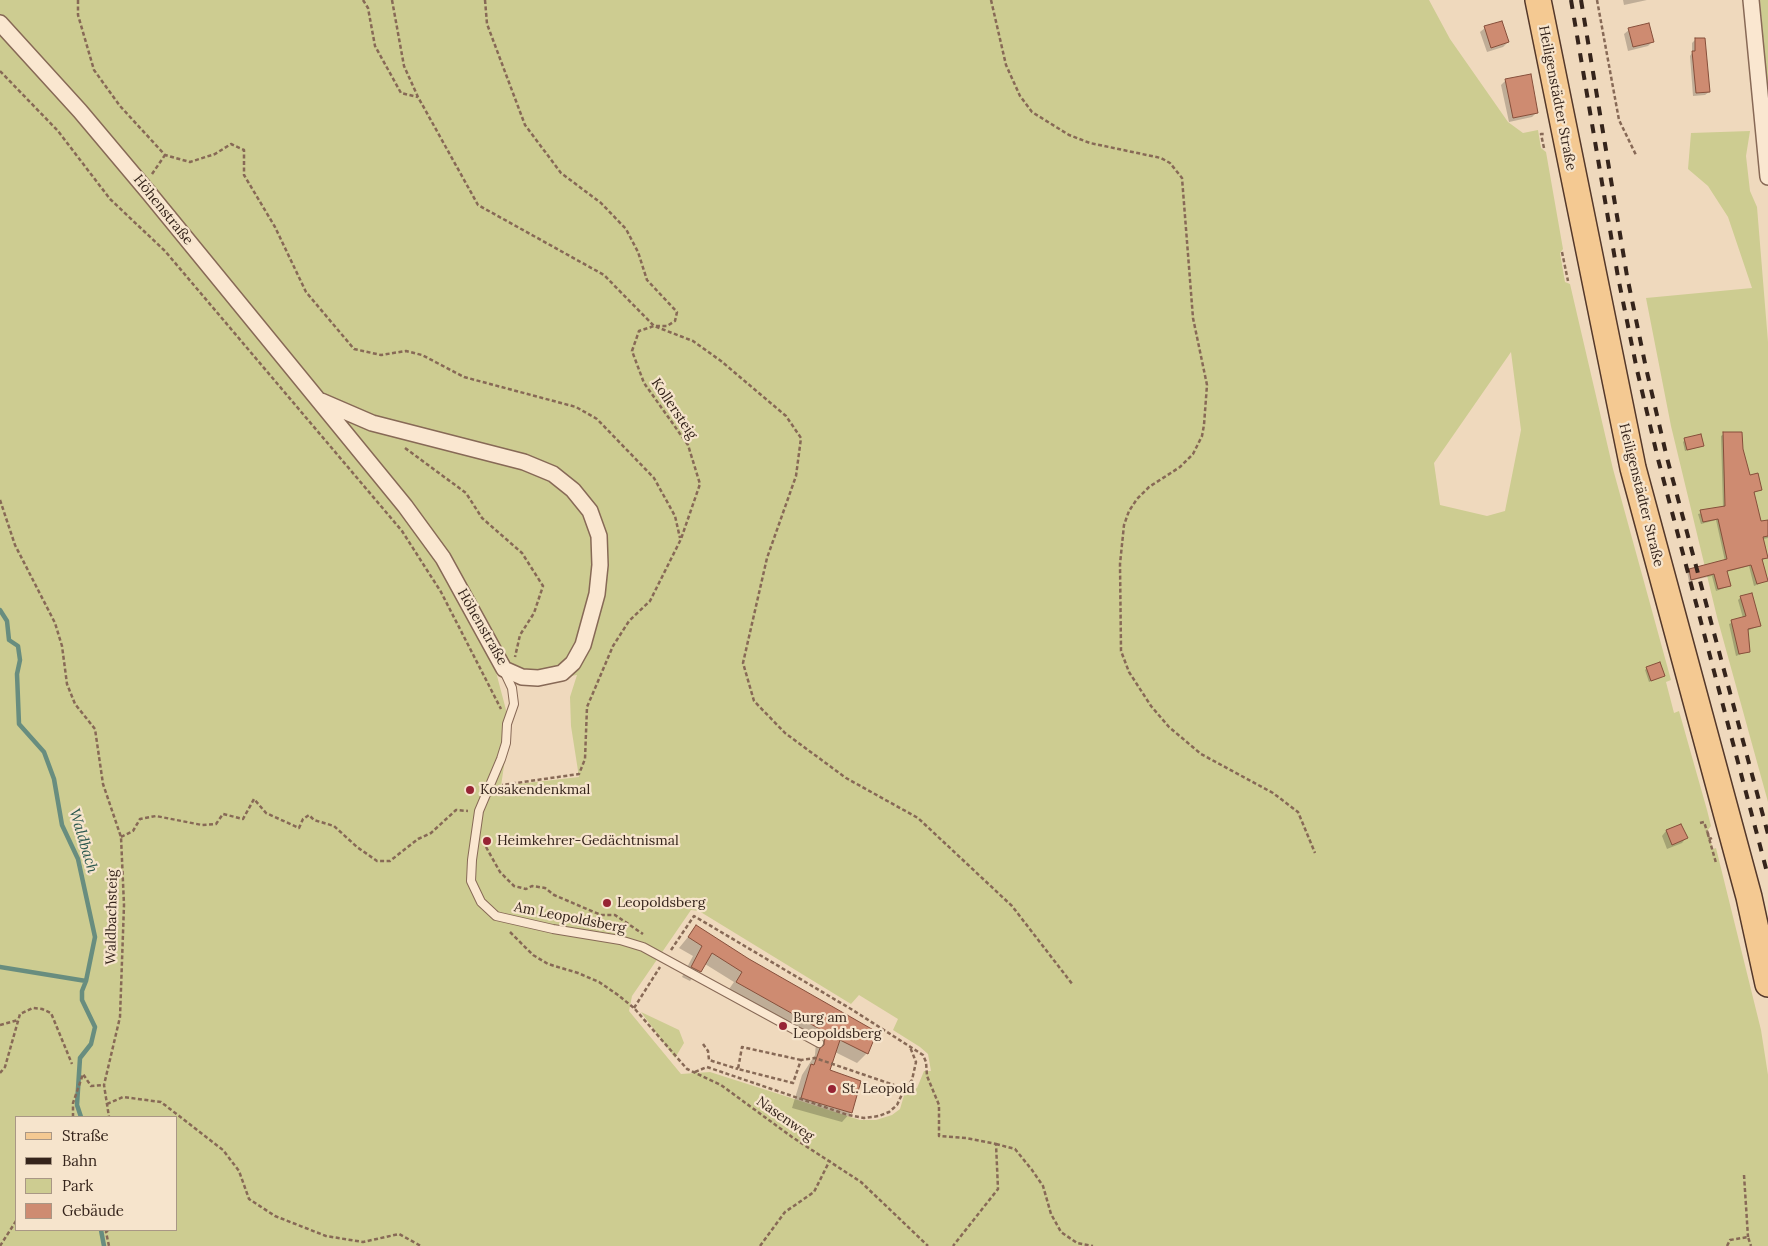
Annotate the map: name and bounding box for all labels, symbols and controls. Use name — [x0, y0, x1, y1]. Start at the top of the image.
street label: Heiligenstädter Straße — [1535, 24, 1579, 172]
street label: Höhenstraße — [130, 171, 196, 249]
street label: Kollersteig — [647, 375, 701, 443]
street label: Heiligenstädter Straße — [1615, 421, 1667, 569]
street label: Höhenstraße — [453, 586, 511, 668]
place label: Kosakendenkmal — [480, 782, 590, 798]
marker: Kosakendenkmal — [464, 784, 476, 796]
water label: Waldbach — [65, 807, 101, 875]
place label: Heimkehrer-Gedächtnismal — [497, 833, 679, 849]
marker: Heimkehrer-Gedächtnismal — [481, 835, 493, 847]
street label: Waldbachsteig — [103, 869, 121, 965]
place label: Leopoldsberg — [617, 895, 705, 911]
marker: Leopoldsberg — [601, 897, 613, 909]
street label: Am Leopoldsberg — [513, 899, 627, 937]
place label: Burg am Leopoldsberg — [793, 1010, 881, 1042]
marker: Burg am Leopoldsberg — [777, 1020, 789, 1032]
place label: St. Leopold — [842, 1081, 915, 1097]
marker: St. Leopold — [826, 1083, 838, 1095]
street label: Nasenweg — [753, 1093, 817, 1145]
legend — [15, 1116, 178, 1231]
text: Straße — [62, 1126, 109, 1145]
text: Bahn — [62, 1151, 97, 1170]
text: Park — [62, 1176, 93, 1195]
text: Gebäude — [62, 1201, 124, 1220]

